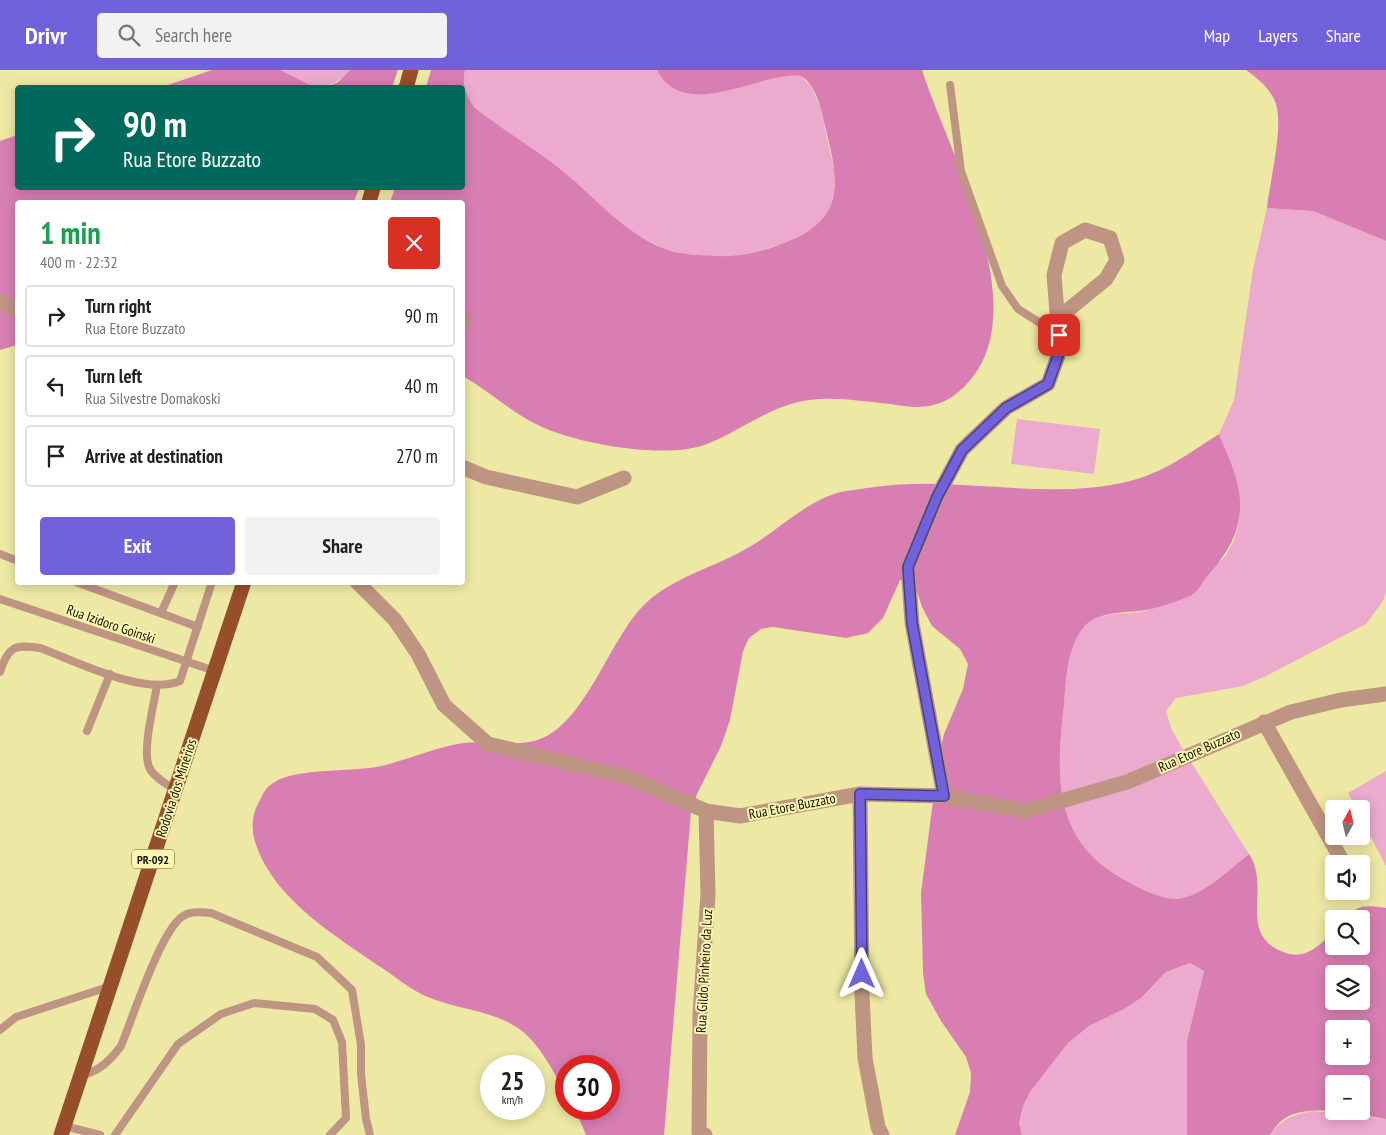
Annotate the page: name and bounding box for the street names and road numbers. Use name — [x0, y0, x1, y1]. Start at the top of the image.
street label: Rua Izidoro Goinski — [64, 600, 158, 648]
street label: Rua Etore Buzzato — [1155, 724, 1243, 776]
street label: Rodovia dos Minérios — [152, 736, 200, 840]
street label: Rua Etore Buzzato — [747, 789, 837, 823]
road number: PR-092 — [132, 850, 174, 869]
street label: Rua Gildo Pinheiro da Luz — [692, 908, 716, 1034]

